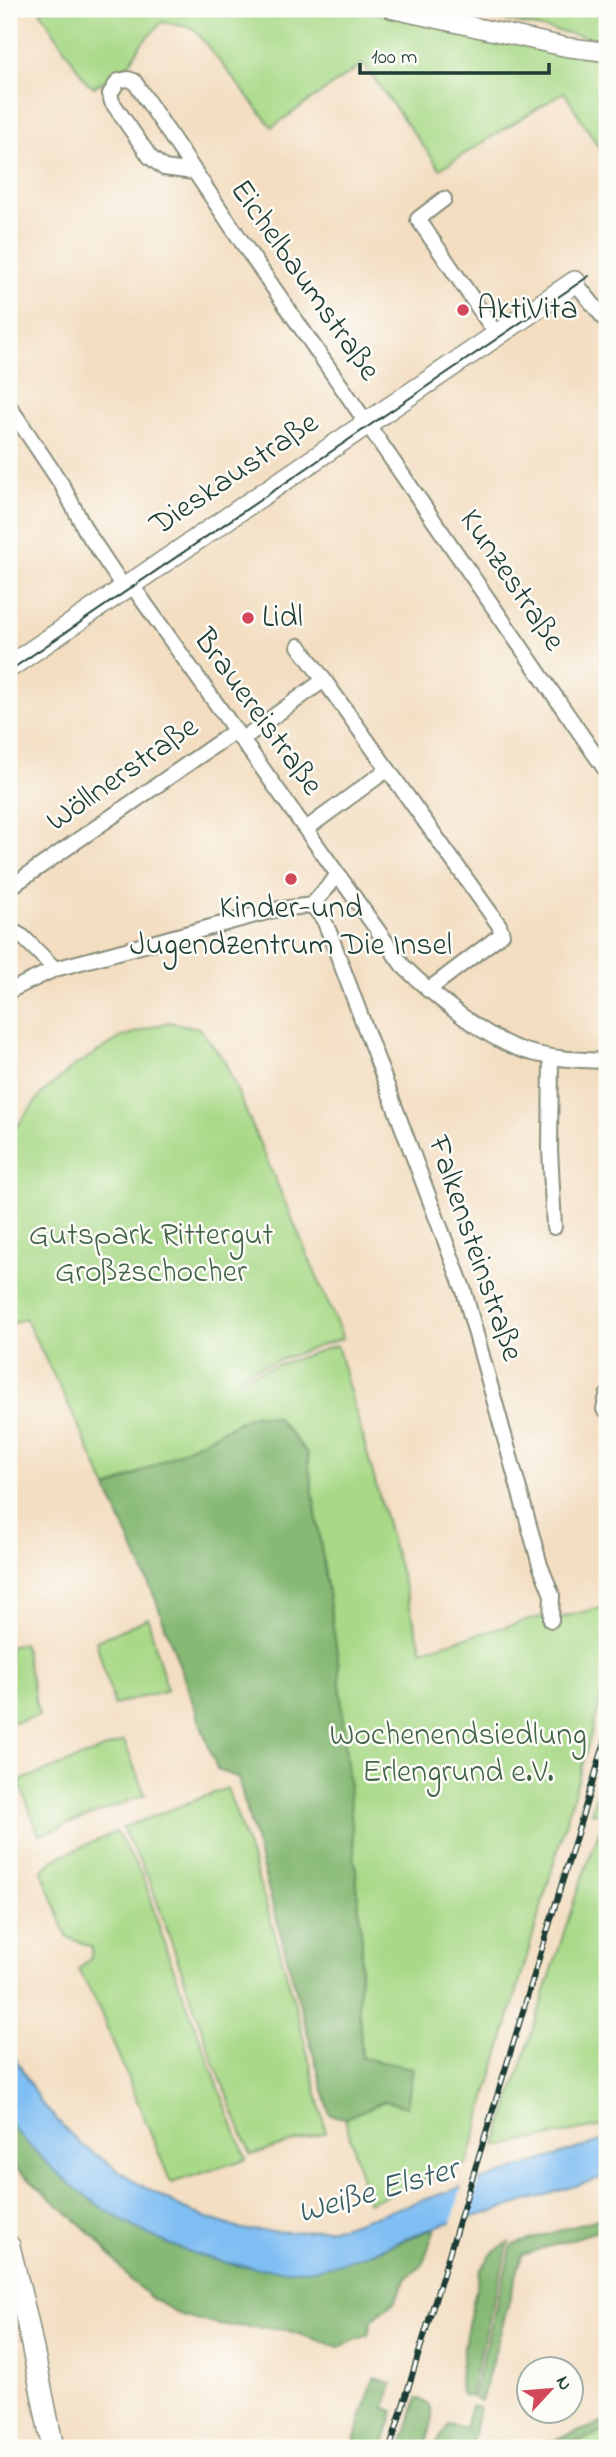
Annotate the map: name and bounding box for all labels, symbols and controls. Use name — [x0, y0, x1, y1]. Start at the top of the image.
scale bar — [360, 32, 550, 76]
text: 100 m — [371, 43, 417, 73]
street label: Eichelbaumstraße — [217, 171, 392, 392]
place label: AktiVita — [477, 287, 578, 334]
marker: AktiVita — [455, 302, 471, 318]
street label: Dieskaustraße — [140, 401, 329, 549]
street label: Kunzestraße — [446, 500, 576, 662]
place label: Lidl — [262, 595, 303, 642]
marker: Lidl — [240, 610, 256, 626]
street label: Brauereistraße — [180, 619, 334, 807]
street label: Wöllnerstraße — [37, 705, 209, 845]
marker: Kinder-und Jugendzentrum Die Insel — [283, 871, 299, 887]
place label: Kinder-und Jugendzentrum Die Insel — [130, 886, 452, 970]
street label: Falkensteinstraße — [413, 1129, 535, 1369]
park label: Gutspark Rittergut Großzschocher — [29, 1213, 274, 1297]
park label: Wochenendsiedlung Erlengrund e.V. — [329, 1713, 587, 1797]
water label: Weiße Elster — [292, 2145, 468, 2238]
north arrow — [514, 2356, 584, 2426]
text: N — [548, 2372, 578, 2395]

